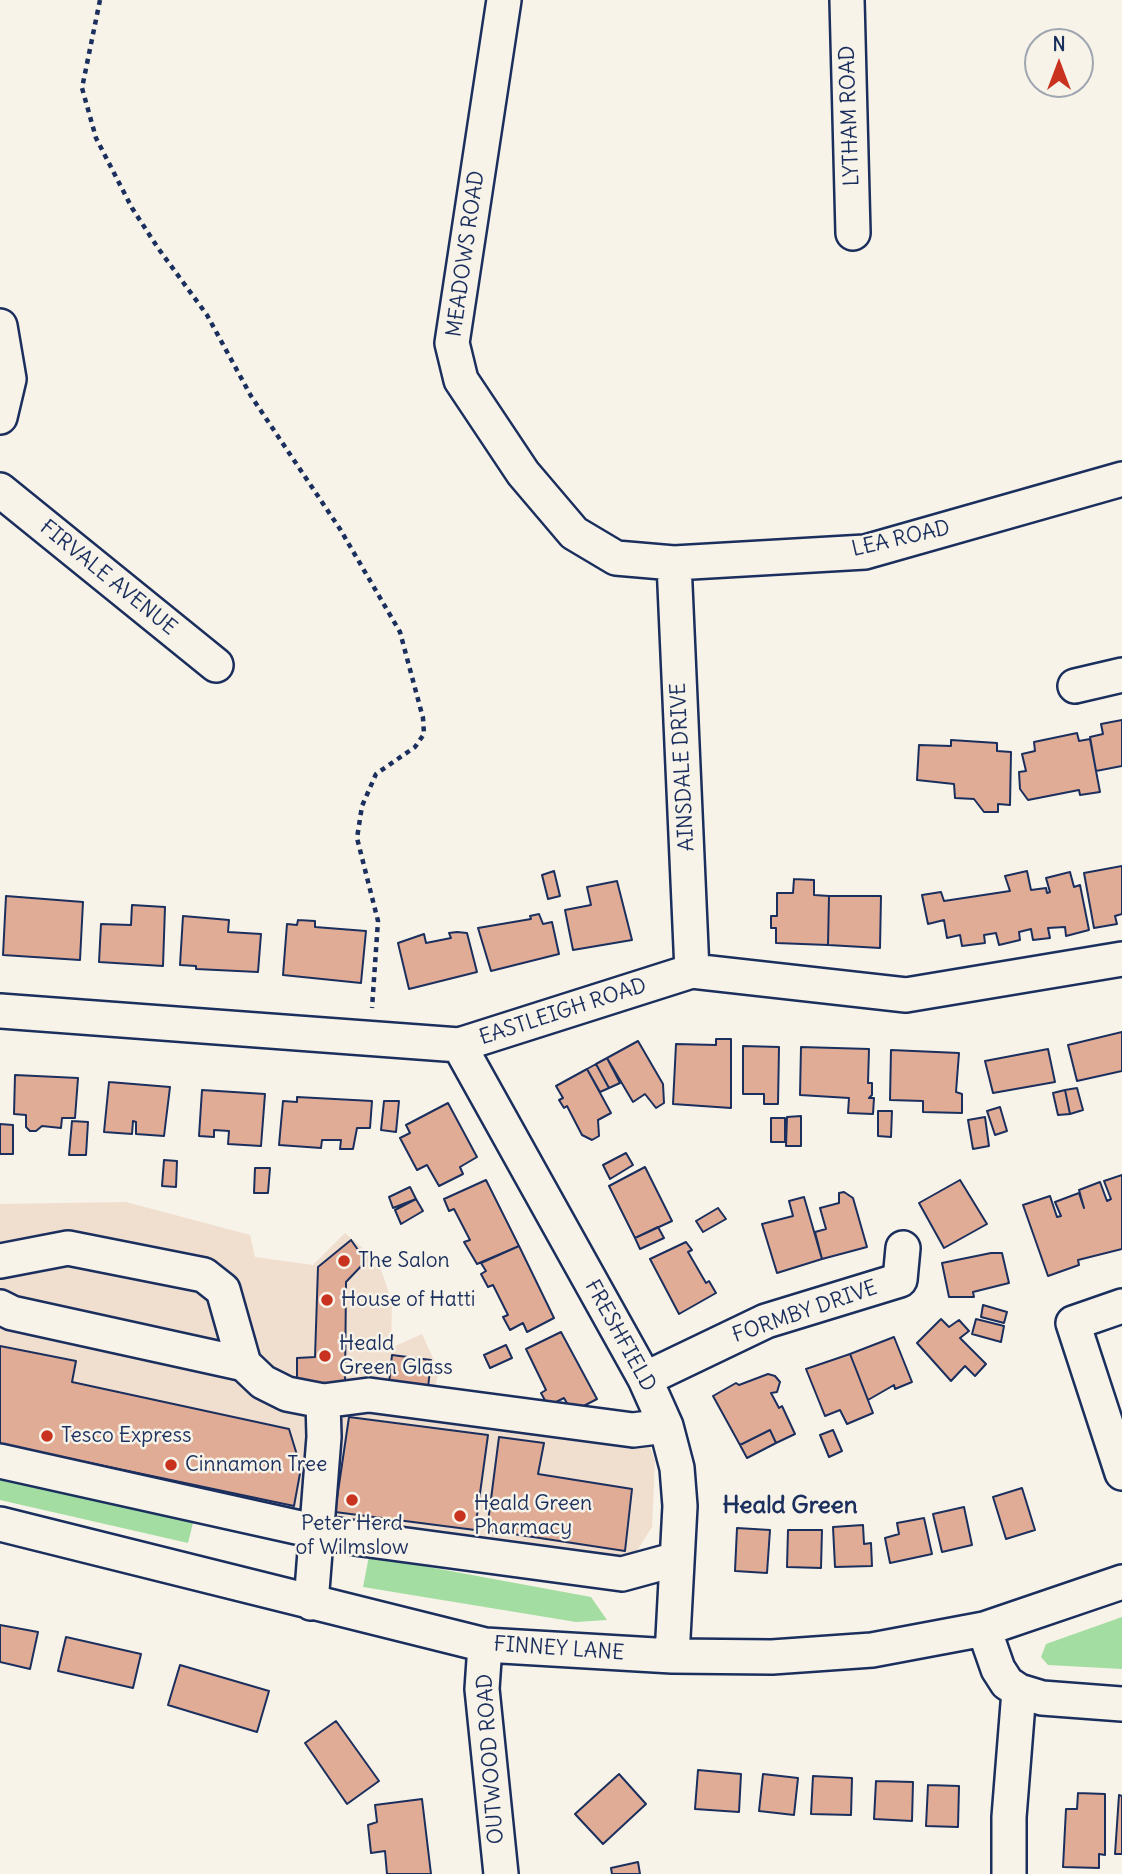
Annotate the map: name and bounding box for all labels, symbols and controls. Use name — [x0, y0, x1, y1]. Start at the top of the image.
north arrow — [1024, 28, 1094, 98]
text: N — [1052, 32, 1066, 56]
street label: LYTHAM ROAD — [835, 45, 865, 187]
street label: MEADOWS ROAD — [442, 169, 490, 339]
street label: FIRVALE AVENUE — [35, 515, 181, 641]
street label: LEA ROAD — [849, 515, 953, 563]
street label: AINSDALE DRIVE — [666, 682, 700, 852]
street label: EASTLEIGH ROAD — [476, 973, 650, 1051]
place label: The Salon — [358, 1248, 450, 1274]
marker: The Salon — [336, 1253, 352, 1269]
street label: FORMBY DRIVE — [729, 1275, 881, 1349]
street label: FRESHFIELD — [579, 1276, 661, 1396]
place label: House of Hatti — [341, 1287, 475, 1313]
marker: House of Hatti — [319, 1292, 335, 1308]
place label: Heald Green Glass — [339, 1331, 453, 1381]
marker: Heald Green Glass — [317, 1348, 333, 1364]
place label: Tesco Express — [61, 1423, 192, 1449]
marker: Tesco Express — [39, 1428, 55, 1444]
place label: Cinnamon Tree — [185, 1452, 327, 1478]
marker: Cinnamon Tree — [163, 1457, 179, 1473]
place label: Heald Green Pharmacy — [474, 1491, 592, 1541]
marker: Peter Herd of Wilmslow — [344, 1492, 360, 1508]
district label: Heald Green — [722, 1492, 858, 1520]
marker: Heald Green Pharmacy — [452, 1508, 468, 1524]
place label: Peter Herd of Wilmslow — [295, 1511, 409, 1561]
street label: FINNEY LANE — [493, 1632, 625, 1666]
street label: OUTWOOD ROAD — [472, 1673, 510, 1845]

